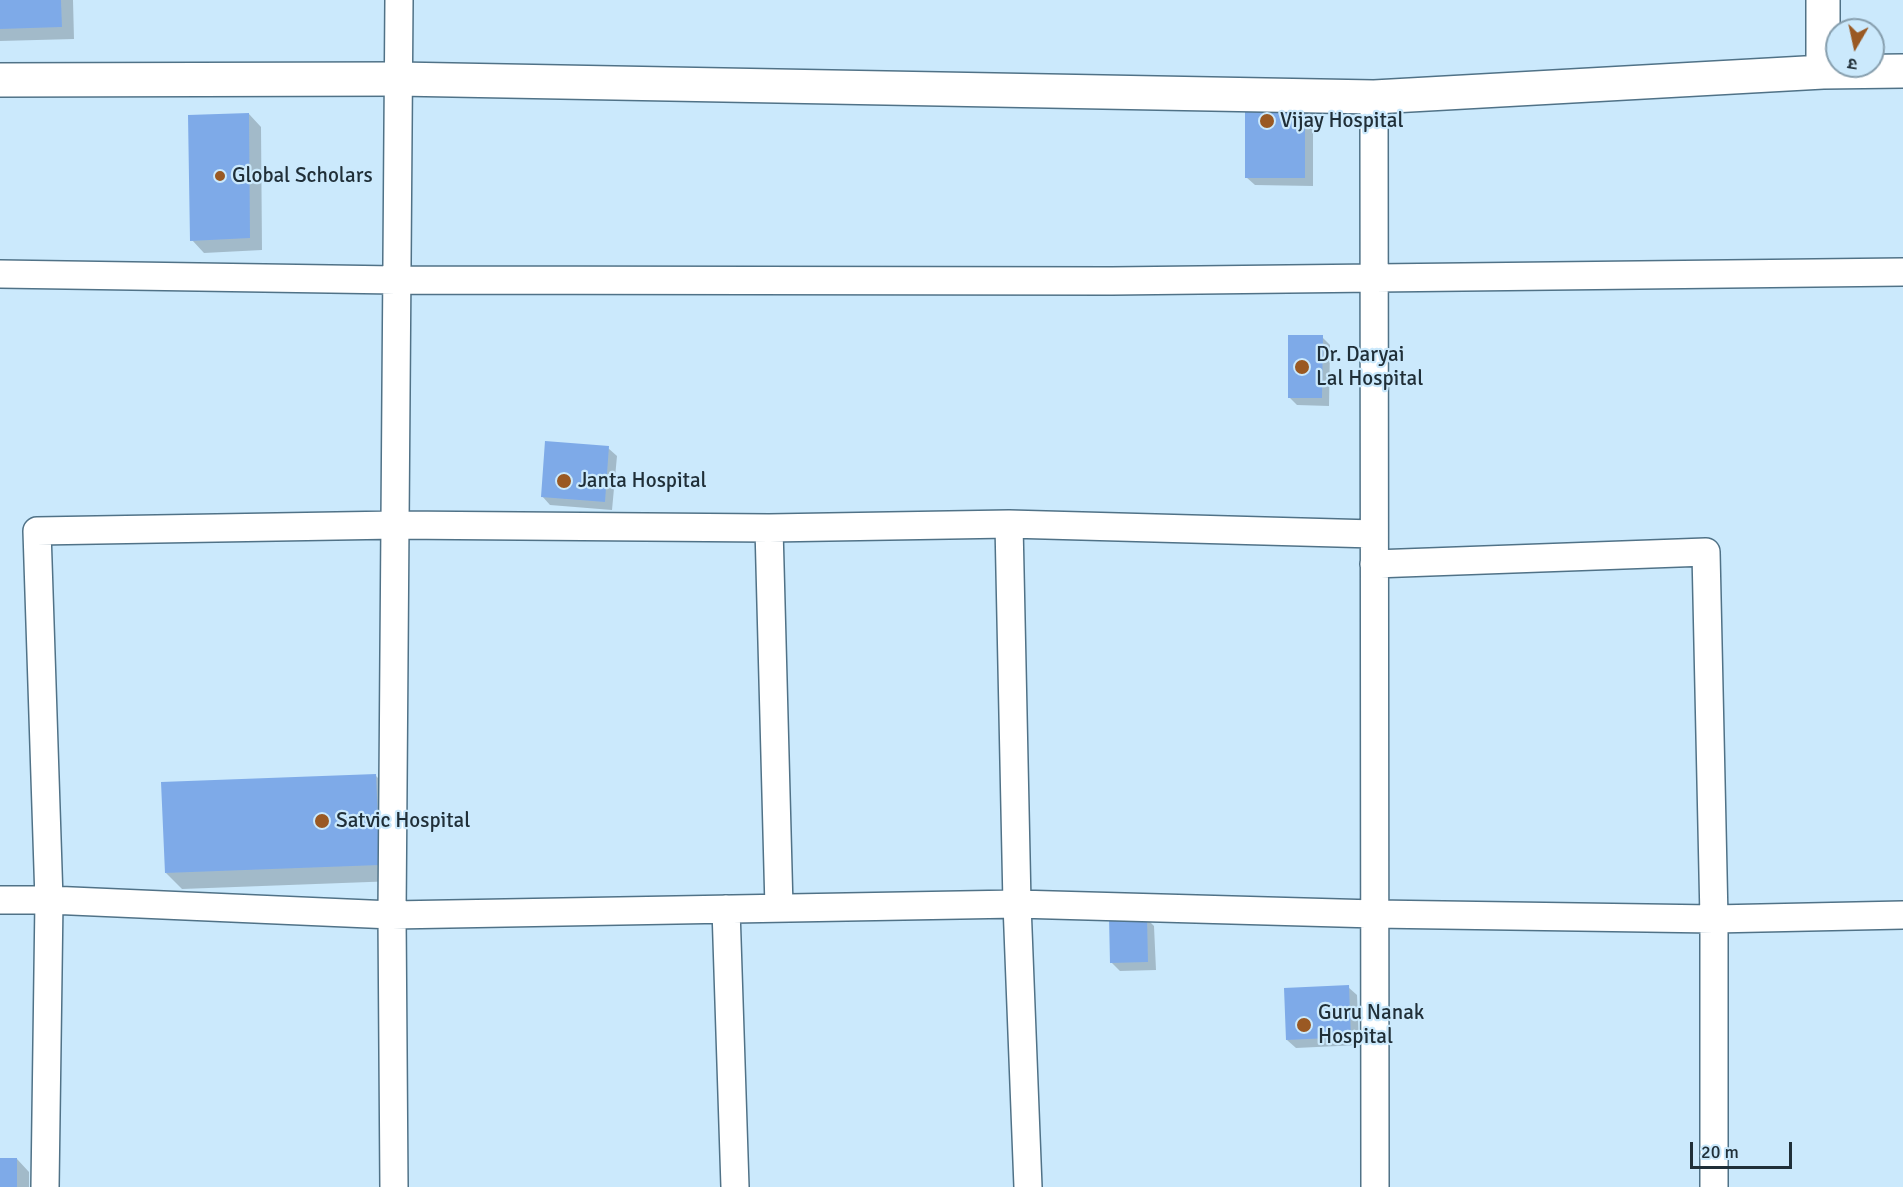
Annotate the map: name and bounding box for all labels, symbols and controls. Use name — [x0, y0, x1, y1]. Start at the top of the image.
north arrow — [1825, 18, 1885, 78]
text: उ — [1846, 53, 1859, 74]
place label: Vijay Hospital — [1280, 108, 1404, 134]
marker: Vijay Hospital — [1258, 112, 1276, 130]
place label: Global Scholars — [232, 163, 373, 189]
marker: Global Scholars — [213, 169, 227, 183]
place label: Dr. Daryai Lal Hospital — [1316, 342, 1423, 392]
marker: Dr. Daryai Lal Hospital — [1293, 358, 1311, 376]
place label: Janta Hospital — [578, 468, 707, 494]
marker: Janta Hospital — [555, 472, 573, 490]
place label: Satvic Hospital — [336, 808, 470, 834]
marker: Satvic Hospital — [313, 812, 331, 830]
place label: Guru Nanak Hospital — [1318, 1000, 1424, 1050]
marker: Guru Nanak Hospital — [1295, 1016, 1313, 1034]
scale bar — [1693, 1130, 1795, 1168]
text: 20 m — [1701, 1141, 1739, 1163]

